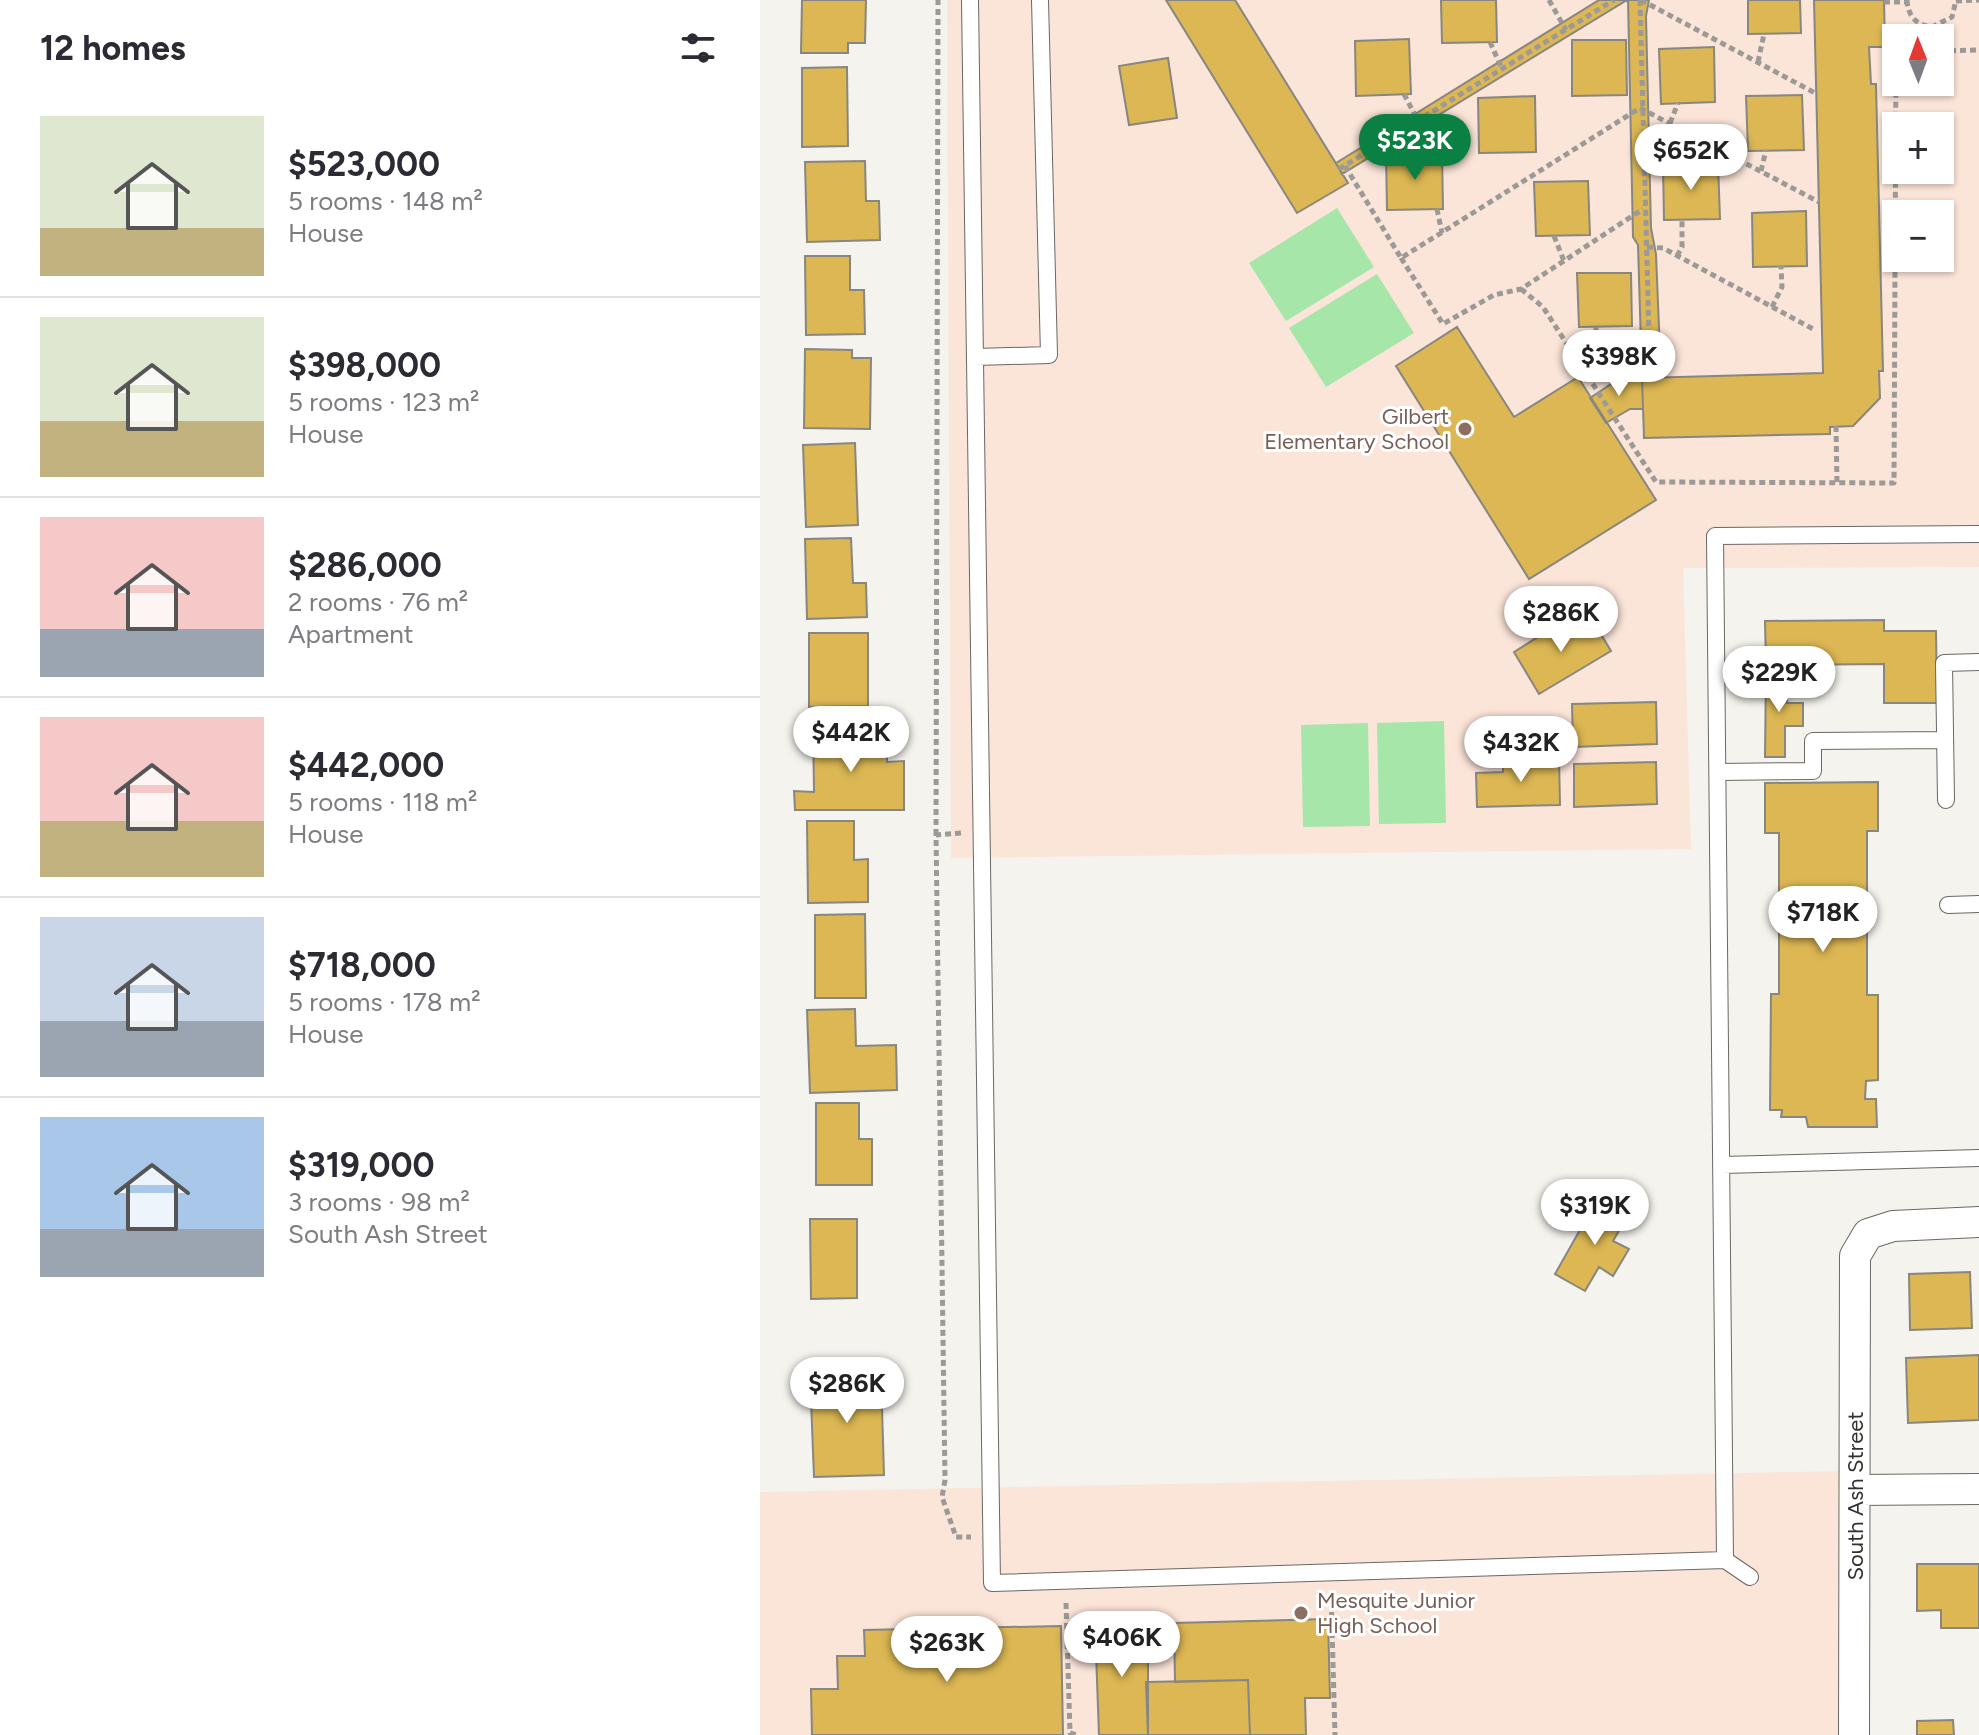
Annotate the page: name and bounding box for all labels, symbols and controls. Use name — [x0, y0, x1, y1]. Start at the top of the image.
north arrow — [1882, 24, 1954, 96]
map controls — [1882, 24, 1954, 272]
icon: filters — [676, 26, 720, 70]
text: 12 homes — [40, 28, 186, 69]
button: + — [1882, 112, 1954, 184]
pin: $523K — [1359, 114, 1471, 182]
text: $523K — [1377, 124, 1453, 156]
pin: $652K — [1635, 124, 1747, 192]
text: $652K — [1653, 134, 1729, 166]
text: $523,000 — [288, 144, 440, 185]
icon: home — [104, 148, 200, 244]
text: 5 rooms · 148 m² — [288, 185, 483, 217]
button: − — [1882, 200, 1954, 272]
text: House — [288, 217, 363, 249]
pin: $398K — [1563, 330, 1675, 398]
text: $398K — [1580, 340, 1658, 372]
text: $398,000 — [288, 345, 441, 386]
icon: home — [104, 349, 200, 445]
text: 5 rooms · 123 m² — [288, 386, 479, 418]
place label: Gilbert Elementary School — [1264, 403, 1449, 455]
text: House — [288, 418, 363, 450]
marker: Gilbert Elementary School — [1456, 420, 1474, 438]
text: $286,000 — [288, 545, 442, 586]
icon: home — [104, 549, 200, 645]
text: 2 rooms · 76 m² — [288, 586, 468, 618]
pin: $286K — [1505, 586, 1617, 654]
text: $286K — [1522, 596, 1600, 628]
text: Apartment — [288, 618, 414, 650]
pin: $229K — [1723, 646, 1835, 714]
text: $229K — [1741, 656, 1817, 688]
pin: $442K — [795, 706, 907, 774]
text: $442K — [811, 716, 891, 748]
pin: $432K — [1465, 716, 1577, 784]
text: $432K — [1482, 726, 1560, 758]
text: $442,000 — [288, 745, 444, 786]
icon: home — [104, 749, 200, 845]
text: 5 rooms · 118 m² — [288, 786, 477, 818]
text: House — [288, 818, 363, 850]
pin: $718K — [1767, 886, 1879, 954]
text: $718K — [1786, 896, 1860, 928]
text: $718,000 — [288, 945, 436, 986]
icon: home — [104, 949, 200, 1045]
text: 5 rooms · 178 m² — [288, 986, 481, 1018]
text: House — [288, 1018, 363, 1050]
text: $319,000 — [288, 1145, 435, 1186]
icon: home — [104, 1149, 200, 1245]
pin: $319K — [1539, 1179, 1651, 1247]
text: 3 rooms · 98 m² — [288, 1186, 470, 1218]
text: $319K — [1559, 1189, 1631, 1221]
text: South Ash Street — [288, 1218, 488, 1250]
pin: $286K — [791, 1357, 903, 1425]
text: $286K — [808, 1367, 886, 1399]
street label: South Ash Street — [1842, 1411, 1869, 1581]
place label: Mesquite Junior High School — [1317, 1587, 1475, 1639]
marker: Mesquite Junior High School — [1292, 1604, 1310, 1622]
pin: $406K — [1066, 1611, 1178, 1679]
pin: $263K — [891, 1616, 1003, 1684]
text: $406K — [1082, 1621, 1162, 1653]
text: $263K — [909, 1626, 985, 1658]

